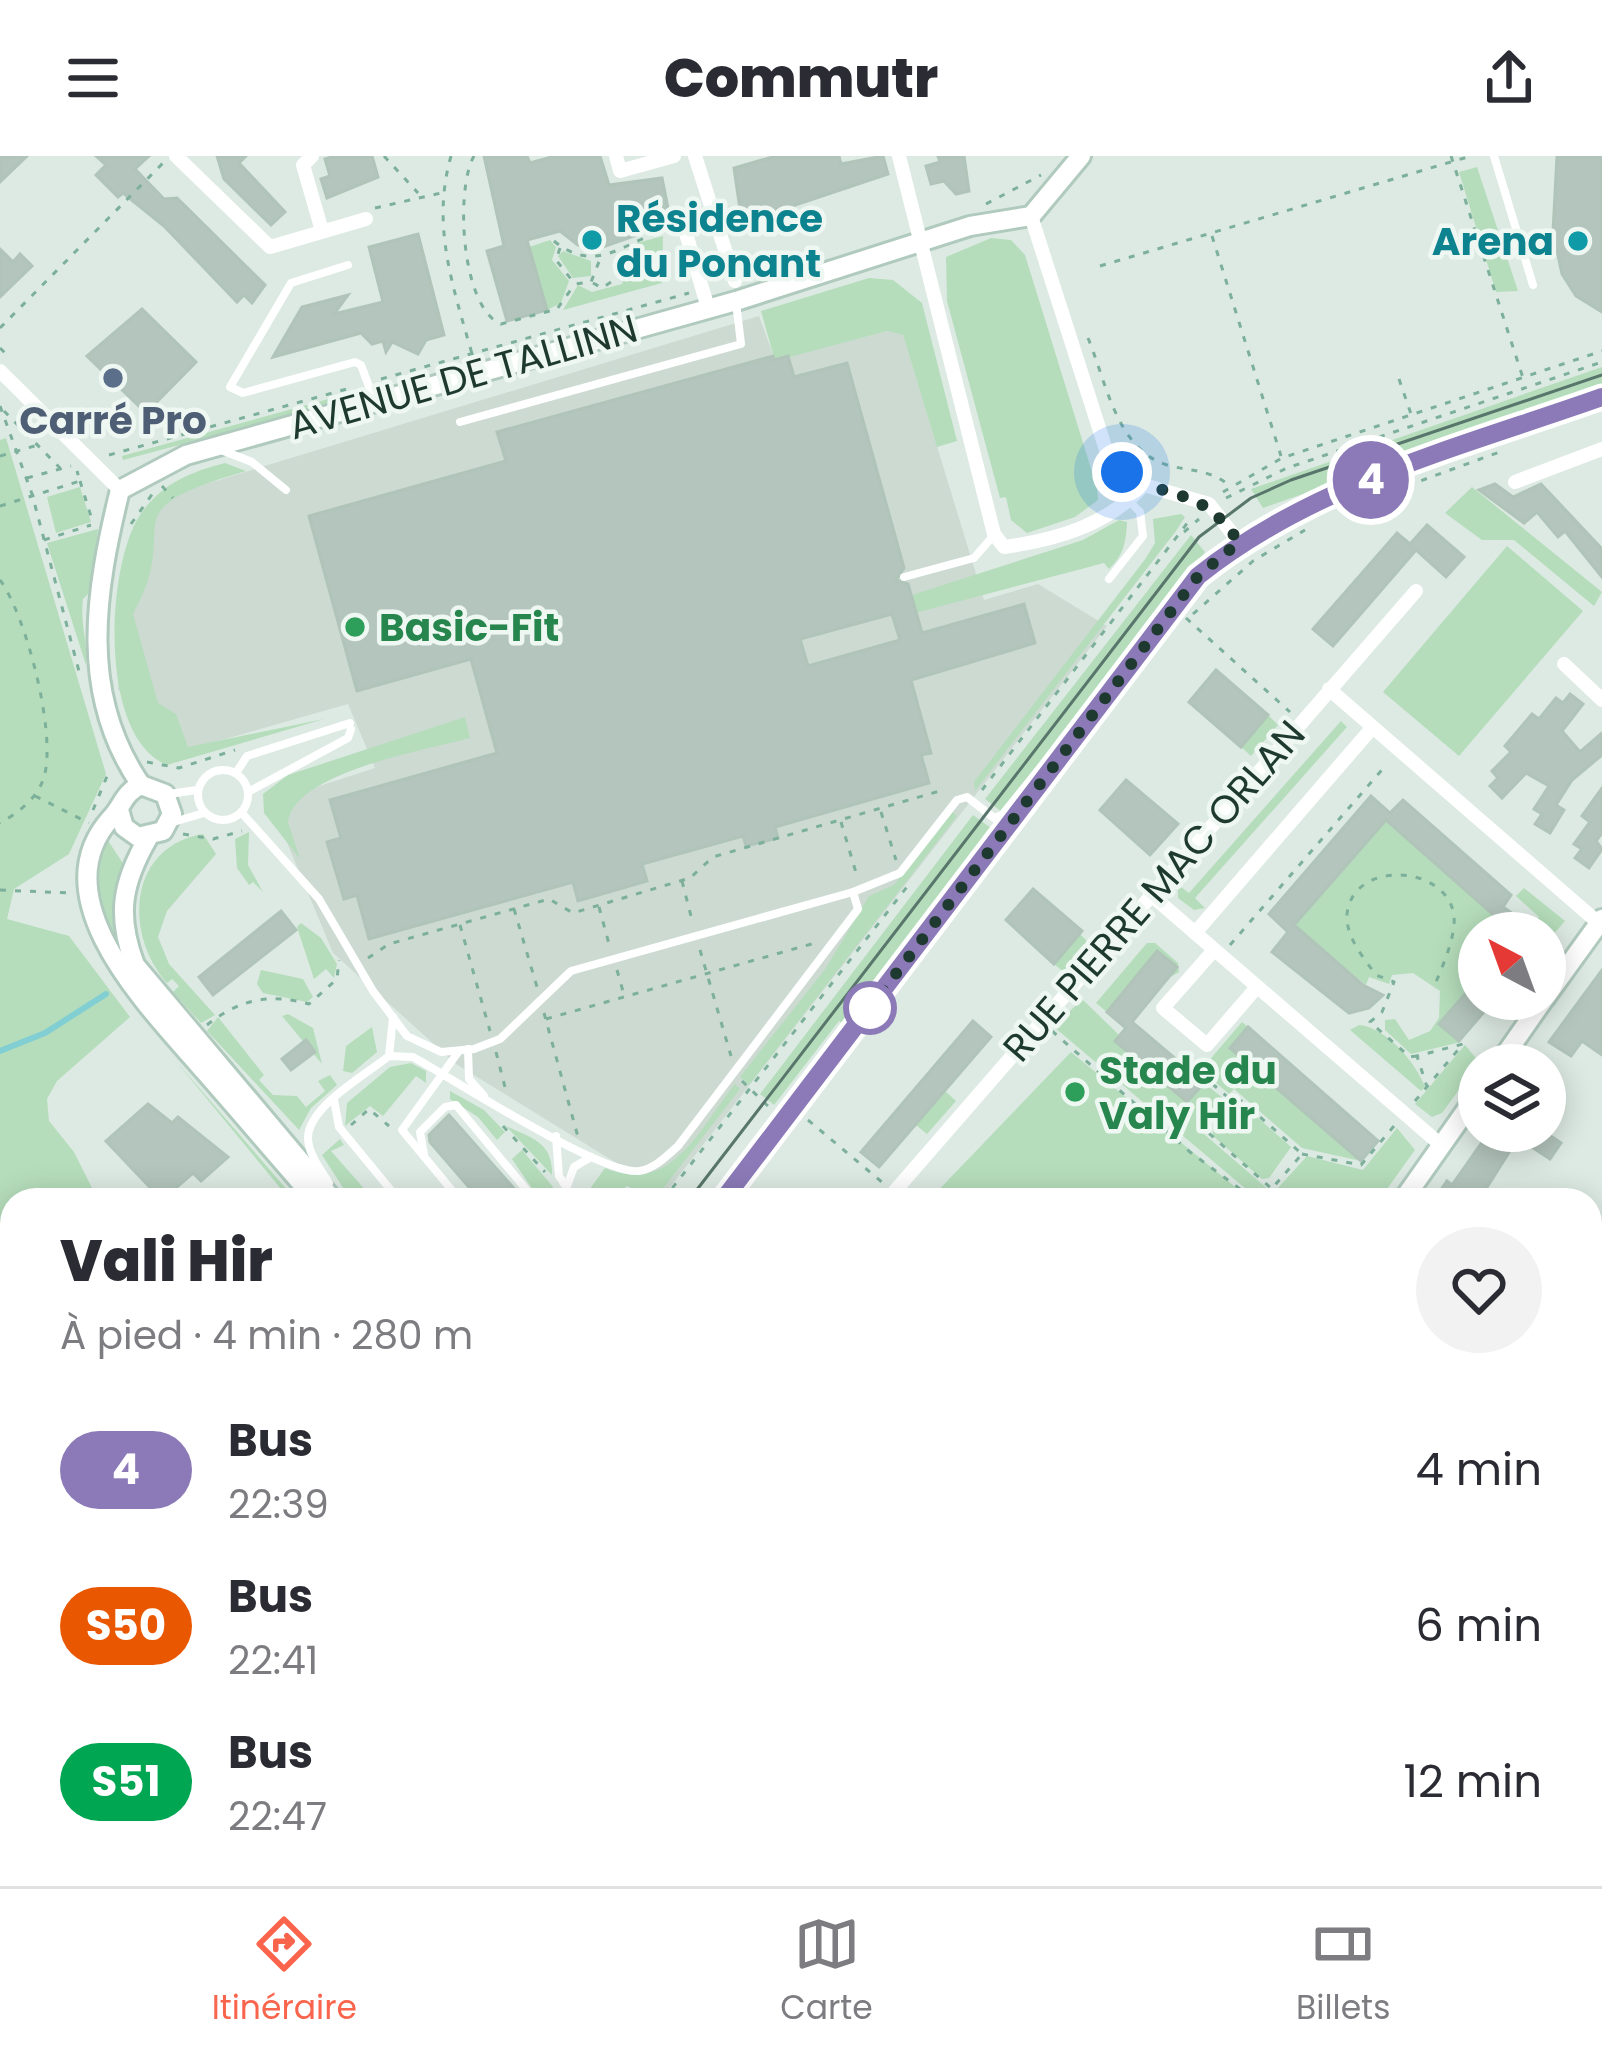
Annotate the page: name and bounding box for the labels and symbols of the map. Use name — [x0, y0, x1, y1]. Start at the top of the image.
place label: Résidence du Ponant — [616, 191, 823, 291]
place label: Arena — [1432, 214, 1554, 269]
marker: Résidence du Ponant — [579, 227, 605, 253]
marker: Arena — [1565, 228, 1591, 254]
street label: AVENUE DE TALLINN — [282, 301, 644, 453]
marker: Carré Pro — [100, 365, 126, 391]
place label: Carré Pro — [19, 393, 207, 448]
line badge: 4 — [1332, 441, 1410, 519]
your location — [1092, 442, 1152, 502]
place label: Basic-Fit — [379, 600, 559, 655]
marker: Basic-Fit — [342, 614, 368, 640]
street label: RUE PIERRE MAC ORLAN — [990, 709, 1318, 1073]
north arrow — [1458, 912, 1566, 1020]
unlabelled marker — [845, 983, 895, 1033]
place label: Stade du Valy Hir — [1099, 1043, 1277, 1143]
marker: Stade du Valy Hir — [1062, 1079, 1088, 1105]

